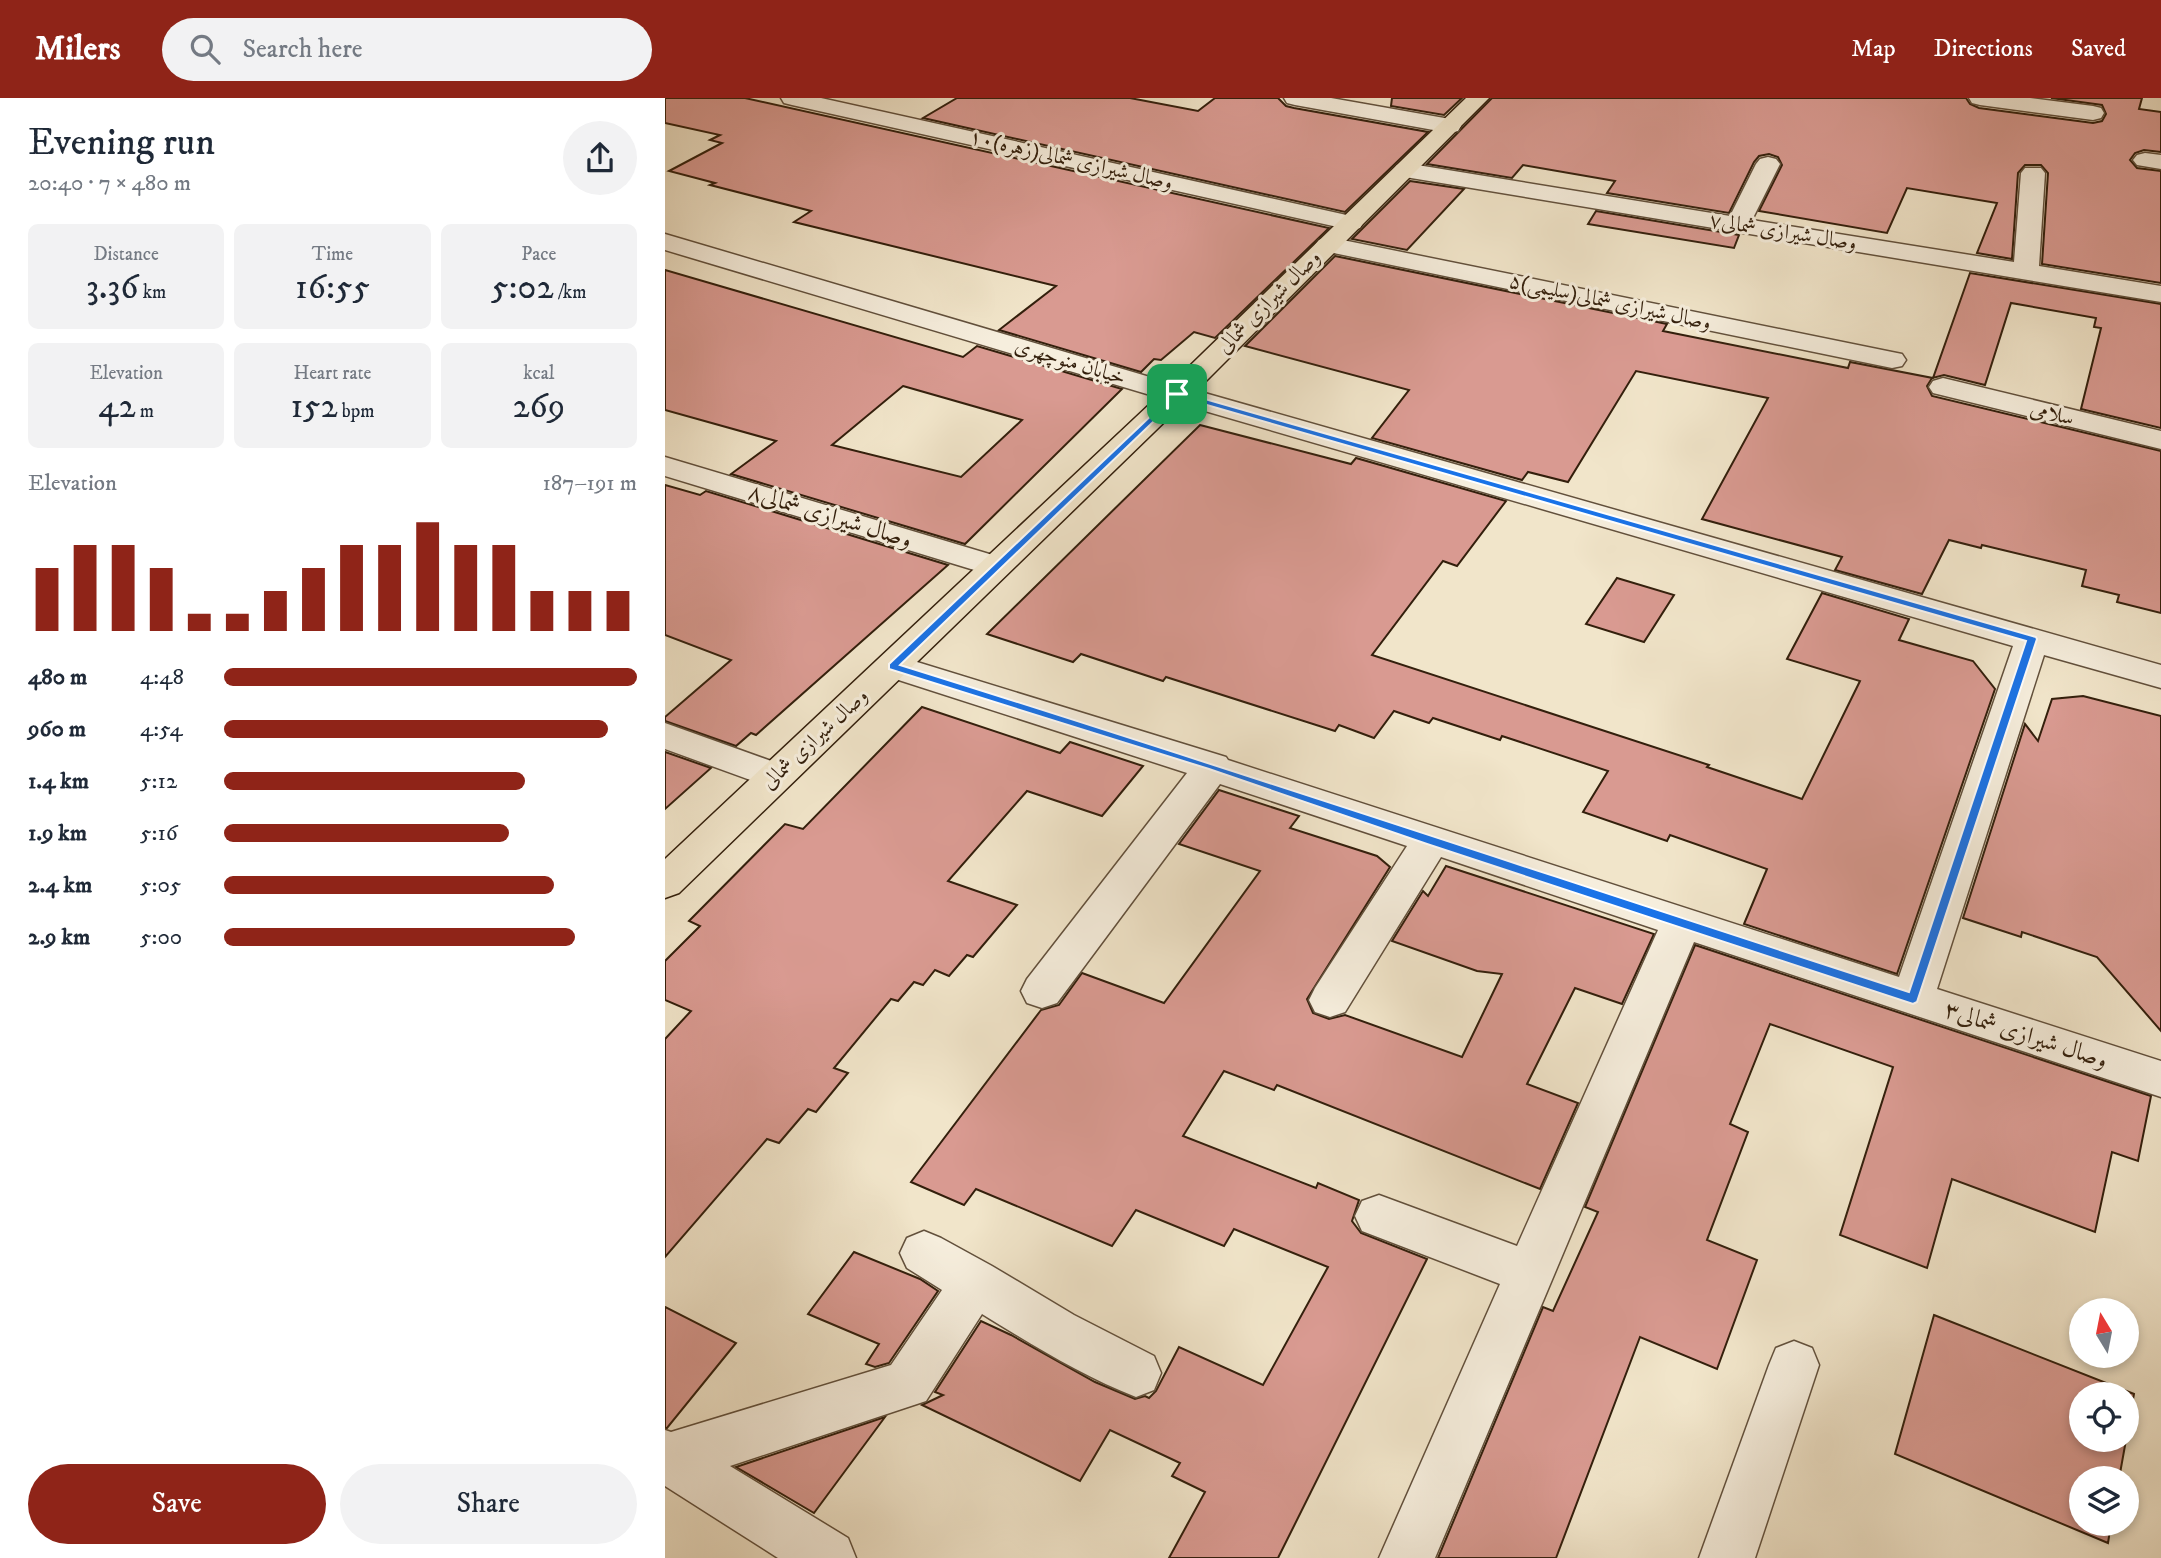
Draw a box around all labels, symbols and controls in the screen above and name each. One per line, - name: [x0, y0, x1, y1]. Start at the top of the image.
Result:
- search box: [162, 18, 652, 81]
- text: Milers: [35, 29, 120, 70]
- icon: search: [186, 30, 224, 68]
- text: Search here: [242, 33, 363, 66]
- text: Map: [1851, 34, 1896, 64]
- text: Directions: [1934, 34, 2033, 64]
- text: Saved: [2071, 34, 2126, 64]
- text: Evening run: [28, 119, 215, 167]
- button: share: [563, 121, 637, 195]
- street label: ۱۰وصال شیرازی شمالی(زهره): [967, 124, 1175, 196]
- text: 20:40 · 7 × 480 m: [28, 169, 191, 198]
- street label: وصال شیرازی شمالی۷: [1707, 208, 1859, 256]
- text: Distance: [93, 243, 159, 266]
- text: Time: [312, 243, 353, 266]
- text: Pace: [521, 243, 556, 266]
- street label: وصال شیرازی شمالی: [1212, 245, 1326, 359]
- text: 3.36: [86, 266, 139, 310]
- text: 16:55: [295, 266, 370, 310]
- text: 5:02: [491, 266, 554, 310]
- street label: ۵وصال شیرازی شمالی(سلیمی): [1507, 268, 1713, 336]
- text: km: [139, 281, 166, 304]
- text: /km: [554, 281, 587, 304]
- street label: خیابان منوچهری: [1011, 333, 1129, 391]
- text: Elevation: [89, 362, 163, 385]
- text: Heart rate: [294, 362, 371, 385]
- text: kcal: [523, 362, 554, 385]
- pin: [1147, 364, 1207, 424]
- icon: arrive: [1158, 375, 1196, 413]
- text: 42: [98, 385, 136, 429]
- text: 152: [290, 385, 338, 429]
- text: 269: [512, 385, 565, 429]
- street label: سلامی: [2027, 396, 2077, 432]
- text: m: [136, 400, 154, 423]
- text: bpm: [338, 400, 375, 423]
- text: Elevation: [28, 469, 117, 498]
- text: 187–191 m: [542, 469, 637, 498]
- street label: وصال شیرازی شمالی۸: [744, 477, 916, 555]
- text: 480 m: [28, 663, 87, 692]
- text: 4:48: [140, 663, 184, 692]
- street label: وصال شیرازی شمالی: [756, 683, 874, 795]
- text: 960 m: [28, 715, 86, 744]
- text: 4:54: [140, 715, 183, 744]
- text: 1.4 km: [28, 767, 89, 796]
- text: 5:12: [140, 767, 177, 796]
- text: 1.9 km: [28, 819, 87, 848]
- text: 5:16: [140, 819, 178, 848]
- text: 2.4 km: [28, 871, 92, 900]
- text: 5:05: [140, 871, 181, 900]
- text: 2.9 km: [28, 923, 90, 952]
- text: 5:00: [140, 923, 182, 952]
- street label: وصال شیرازی شمالی۳: [1940, 994, 2112, 1076]
- north arrow: [2069, 1298, 2139, 1368]
- map controls: [2069, 1298, 2139, 1536]
- button: locate: [2069, 1382, 2139, 1452]
- button: Save: [28, 1464, 326, 1544]
- button: Share: [340, 1464, 637, 1544]
- button: layers: [2069, 1466, 2139, 1536]

